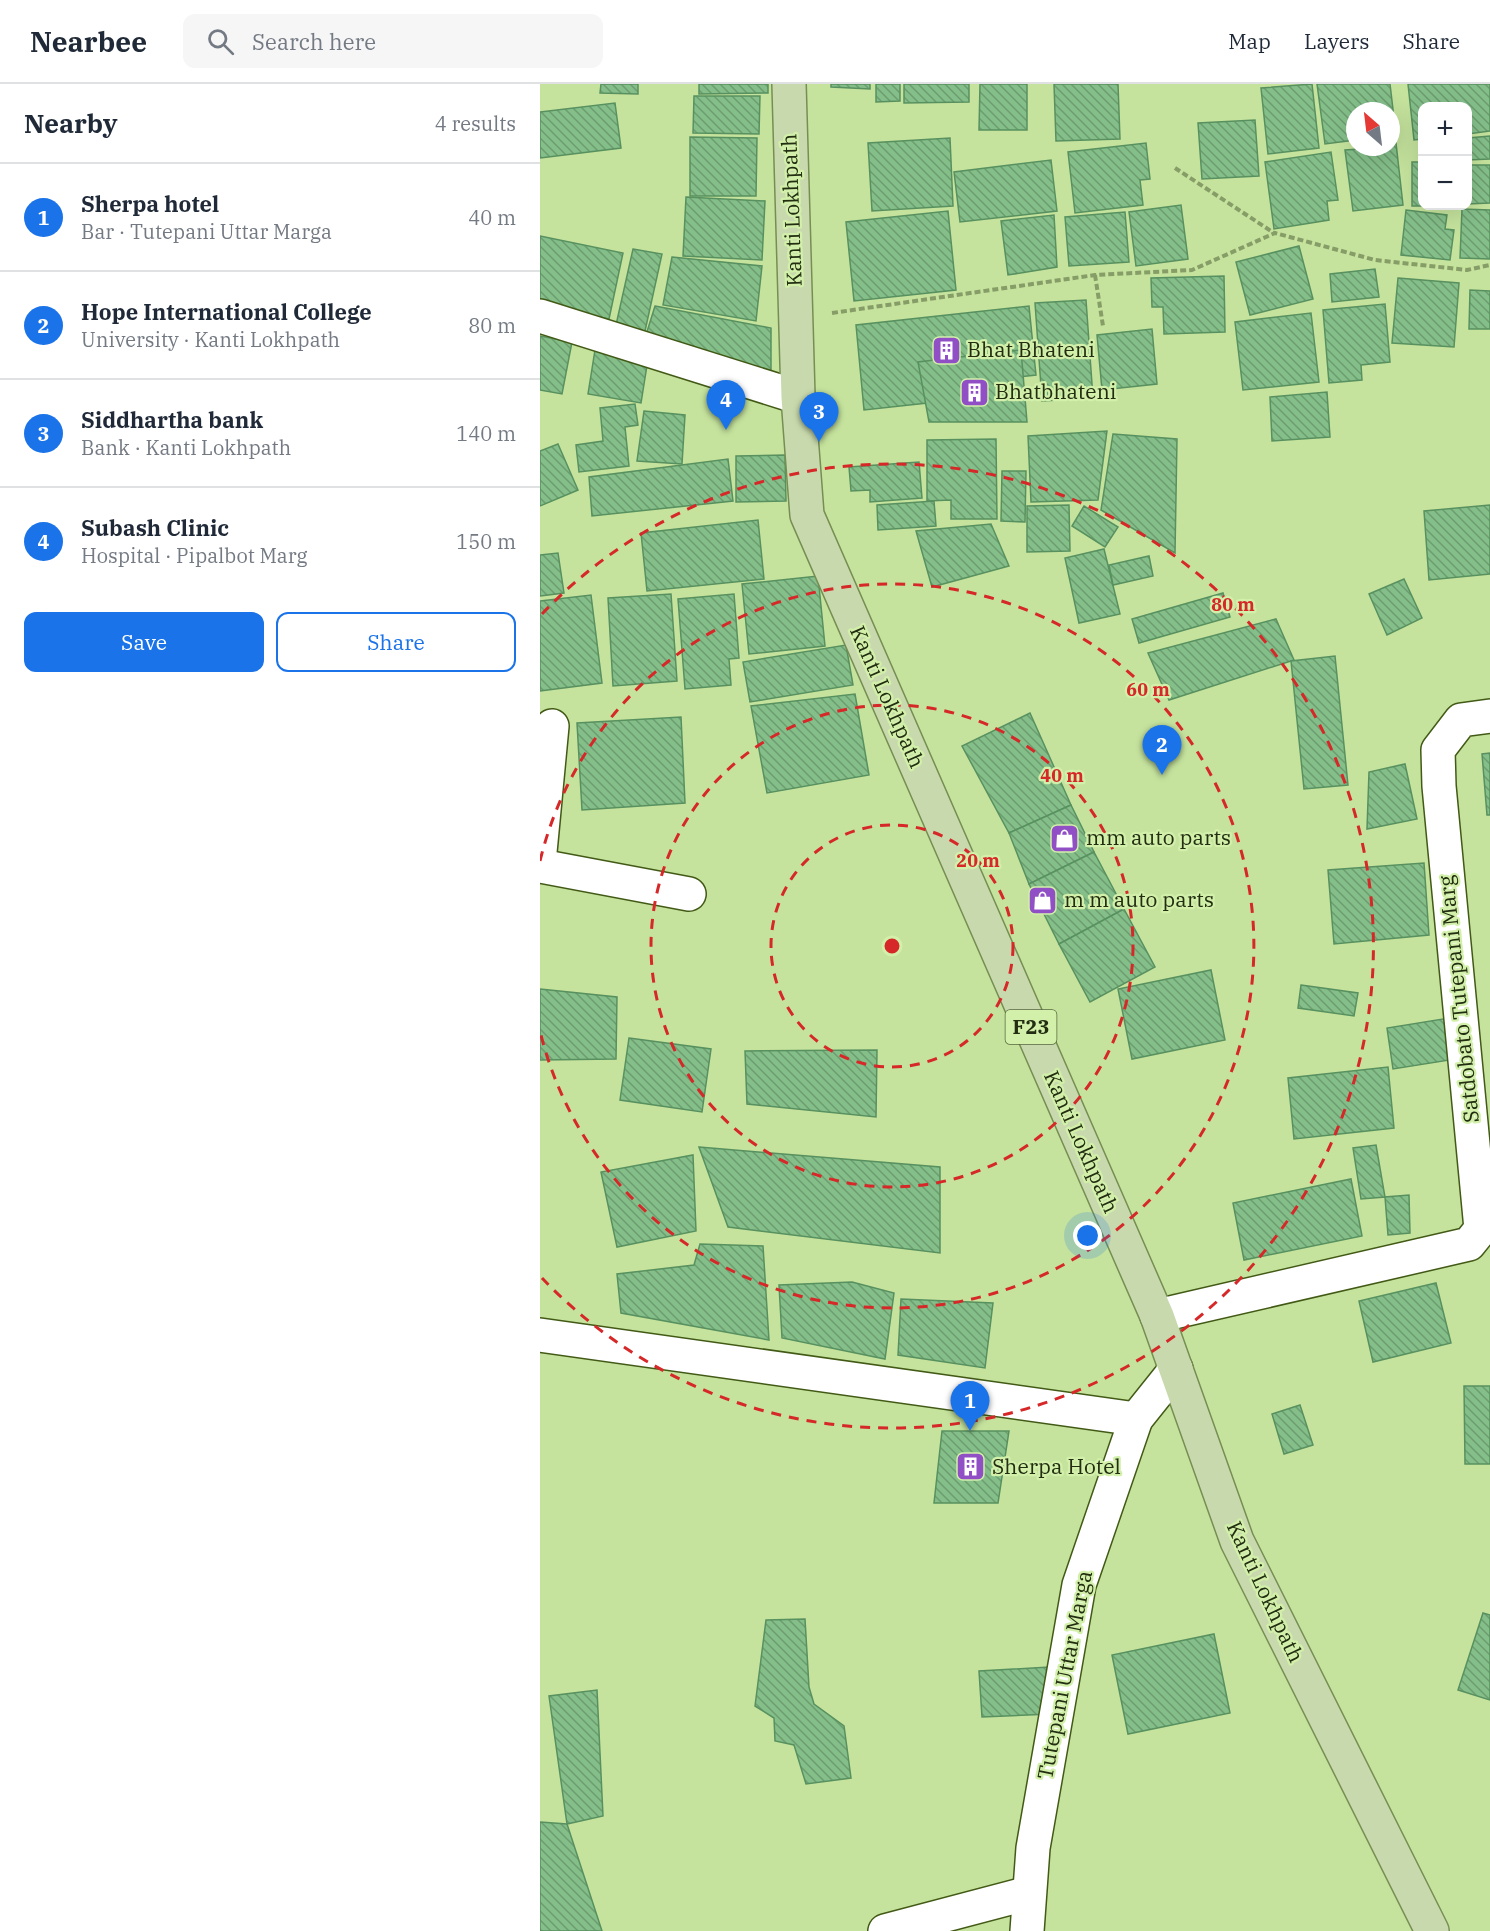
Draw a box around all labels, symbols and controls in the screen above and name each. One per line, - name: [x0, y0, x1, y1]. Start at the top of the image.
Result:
- search box: [183, 14, 603, 68]
- text: Nearbee: [30, 23, 147, 60]
- icon: search: [204, 25, 237, 58]
- text: Search here: [252, 27, 376, 56]
- text: Map: [1228, 27, 1271, 55]
- text: Layers: [1304, 27, 1370, 55]
- text: Share: [1403, 27, 1460, 55]
- north arrow: [1346, 102, 1400, 156]
- map controls: [1418, 102, 1472, 210]
- button: +: [1418, 102, 1472, 156]
- text: Nearby: [24, 106, 118, 140]
- text: 4 results: [435, 110, 516, 137]
- street label: Kanti Lokhpath: [774, 133, 808, 287]
- button: −: [1418, 156, 1472, 210]
- text: Sherpa hotel: [81, 189, 219, 218]
- text: 1: [38, 204, 50, 231]
- text: 40 m: [468, 204, 516, 231]
- text: Bar · Tutepani Uttar Marga: [81, 218, 332, 245]
- text: Hope International College: [81, 297, 372, 326]
- text: 2: [38, 312, 50, 339]
- text: 80 m: [468, 312, 516, 339]
- text: University · Kanti Lokhpath: [81, 326, 340, 353]
- building icon: Bhat Bhateni: [930, 334, 962, 366]
- place label: Bhat Bhateni: [967, 335, 1095, 363]
- building icon: Bhatbhateni: [958, 376, 990, 408]
- place label: Bhatbhateni: [995, 377, 1116, 405]
- pin: 4: [706, 380, 746, 430]
- pin: 3: [800, 392, 838, 442]
- text: Siddhartha bank: [81, 405, 263, 434]
- text: 3: [38, 420, 50, 447]
- text: 140 m: [456, 420, 516, 447]
- text: Bank · Kanti Lokhpath: [81, 434, 291, 461]
- text: Subash Clinic: [81, 513, 229, 542]
- text: 4: [38, 528, 50, 555]
- text: 150 m: [456, 528, 516, 555]
- text: Hospital · Pipalbot Marg: [81, 542, 308, 569]
- text: 80 m: [1211, 593, 1255, 616]
- button: Save: [24, 612, 264, 672]
- button: Share: [276, 612, 516, 672]
- street label: Kanti Lokhpath: [844, 621, 932, 772]
- text: 60 m: [1126, 678, 1170, 701]
- pin: 2: [1142, 726, 1182, 775]
- text: 40 m: [1040, 764, 1084, 787]
- shop icon: mm auto parts: [1049, 822, 1081, 854]
- place label: mm auto parts: [1086, 823, 1231, 851]
- text: 20 m: [956, 849, 1000, 872]
- street label: Satdobato Tutepani Marg: [1431, 873, 1485, 1124]
- shop icon: m m auto parts: [1027, 884, 1059, 916]
- place label: m m auto parts: [1064, 885, 1214, 913]
- centre of rings: [882, 936, 902, 956]
- road number: F23: [1006, 1010, 1056, 1044]
- street label: Kanti Lokhpath: [1038, 1066, 1126, 1217]
- your location: [1073, 1221, 1102, 1250]
- pin: 1: [950, 1382, 990, 1431]
- building icon: Sherpa Hotel: [955, 1451, 987, 1483]
- place label: Sherpa Hotel: [992, 1452, 1121, 1480]
- street label: Kanti Lokhpath: [1221, 1516, 1311, 1667]
- street label: Tutepani Uttar Marga: [1030, 1568, 1098, 1782]

